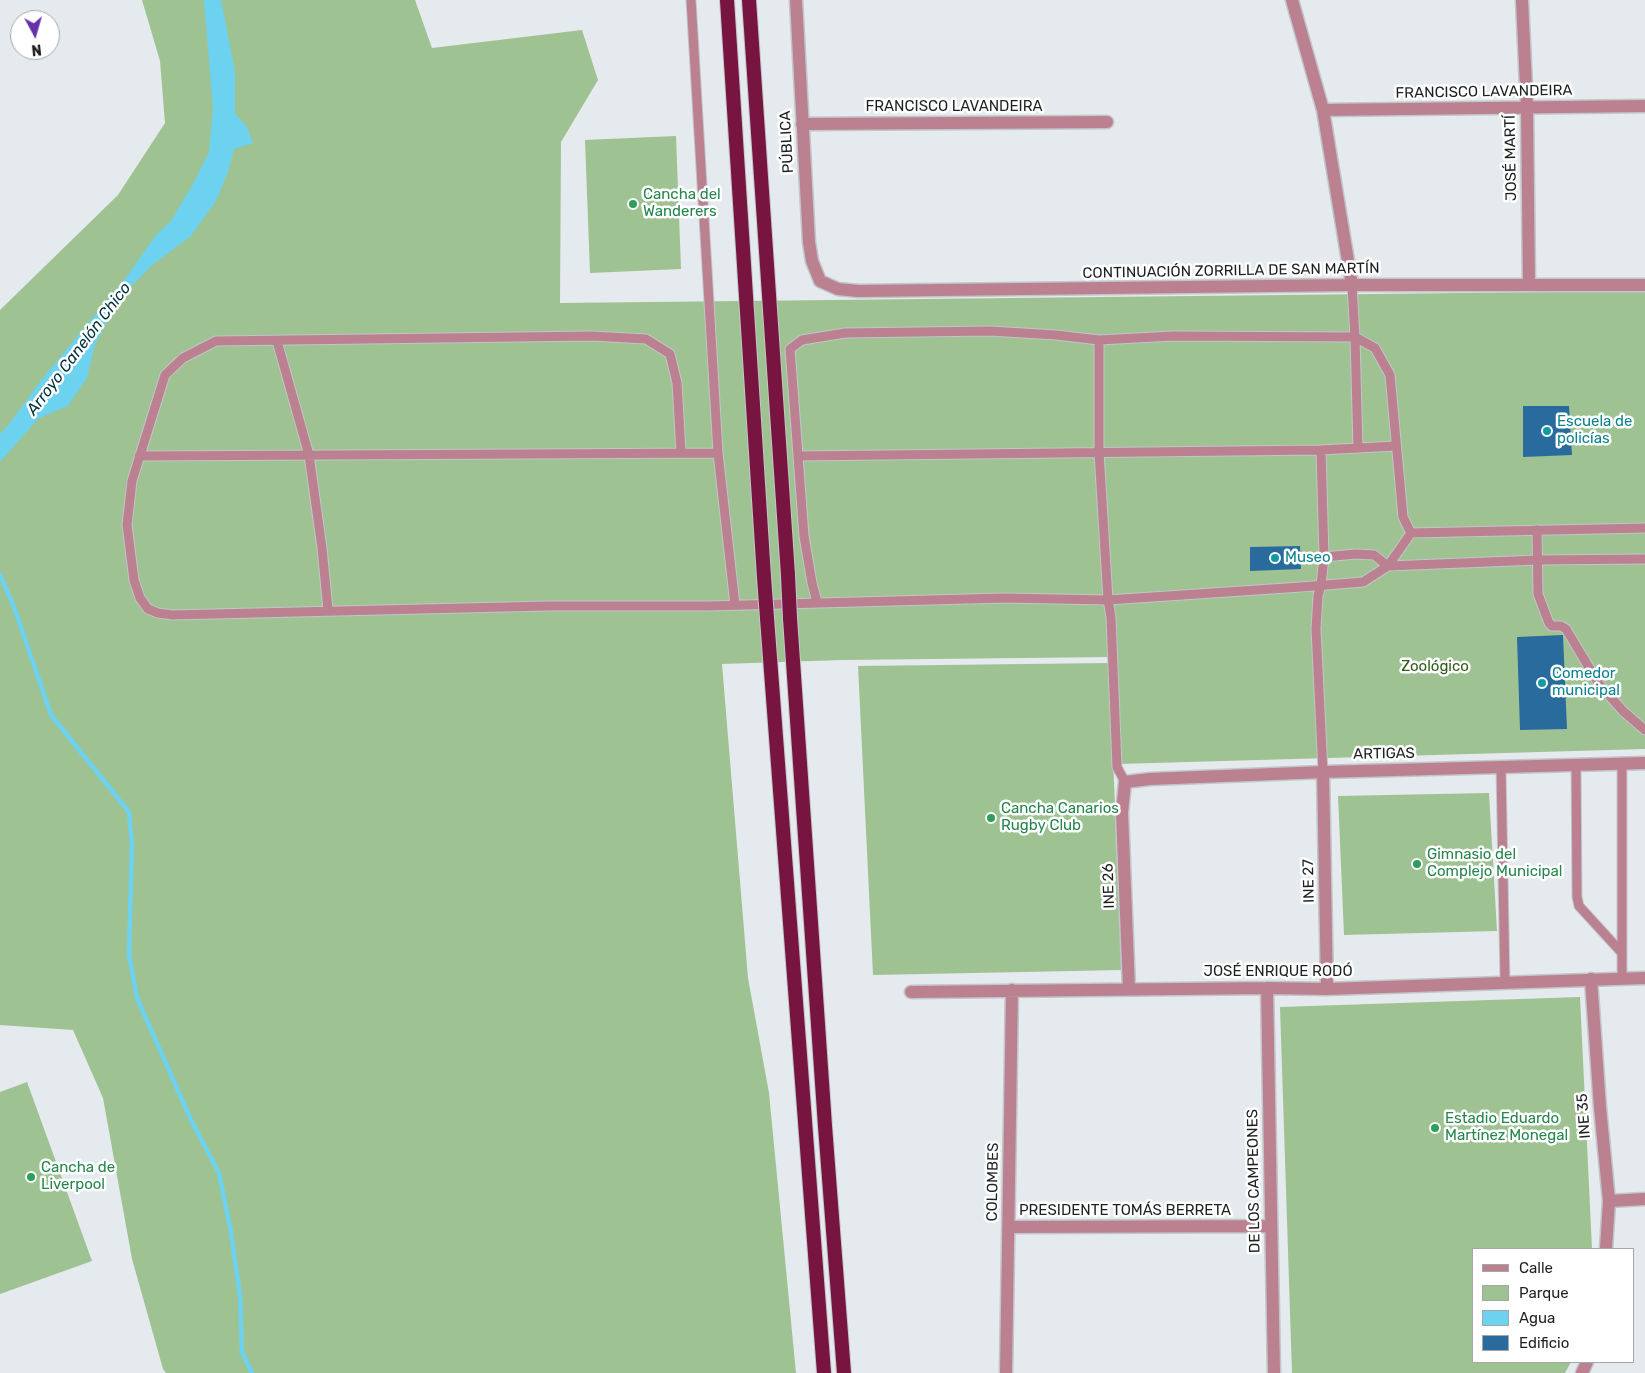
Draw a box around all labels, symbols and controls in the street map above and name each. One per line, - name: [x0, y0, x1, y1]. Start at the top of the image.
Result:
- north arrow: [10, 10, 60, 60]
- text: N: [31, 40, 42, 58]
- street label: FRANCISCO LAVANDEIRA: [1395, 81, 1573, 103]
- street label: FRANCISCO LAVANDEIRA: [865, 98, 1043, 116]
- street label: PÚBLICA: [776, 110, 798, 174]
- street label: JOSÉ MARTÍ: [1501, 115, 1521, 201]
- place label: Cancha del Wanderers: [643, 186, 721, 221]
- marker: Cancha del Wanderers: [627, 198, 639, 210]
- street label: CONTINUACIÓN ZORRILLA DE SAN MARTÍN: [1082, 259, 1380, 283]
- water label: Arroyo Canelón Chico: [23, 279, 135, 419]
- place label: Escuela de policías: [1557, 413, 1632, 448]
- marker: Escuela de policías: [1541, 425, 1553, 437]
- place label: Museo: [1285, 549, 1331, 567]
- marker: Museo: [1269, 552, 1281, 564]
- park label: Zoológico: [1401, 658, 1469, 676]
- place label: Comedor municipal: [1552, 665, 1620, 700]
- marker: Comedor municipal: [1536, 677, 1548, 689]
- street label: ARTIGAS: [1353, 744, 1415, 764]
- place label: Cancha Canarios Rugby Club: [1001, 800, 1119, 835]
- marker: Cancha Canarios Rugby Club: [985, 812, 997, 824]
- place label: Gimnasio del Complejo Municipal: [1427, 846, 1562, 881]
- marker: Gimnasio del Complejo Municipal: [1411, 858, 1423, 870]
- street label: INE 27: [1300, 859, 1318, 903]
- street label: INE 26: [1099, 863, 1119, 909]
- street label: JOSÉ ENRIQUE RODÓ: [1203, 963, 1353, 981]
- street label: INE 35: [1573, 1093, 1595, 1139]
- street label: DE LOS CAMPEONES: [1244, 1109, 1264, 1253]
- place label: Estadio Eduardo Martínez Monegal: [1445, 1110, 1568, 1145]
- marker: Estadio Eduardo Martínez Monegal: [1429, 1122, 1441, 1134]
- street label: COLOMBES: [983, 1142, 1003, 1222]
- place label: Cancha de Liverpool: [41, 1159, 115, 1194]
- marker: Cancha de Liverpool: [25, 1171, 37, 1183]
- street label: PRESIDENTE TOMÁS BERRETA: [1019, 1202, 1231, 1220]
- legend: [1472, 1248, 1635, 1363]
- text: Calle: [1519, 1259, 1553, 1277]
- text: Parque: [1519, 1284, 1569, 1302]
- text: Agua: [1519, 1309, 1555, 1327]
- text: Edificio: [1519, 1334, 1569, 1352]

